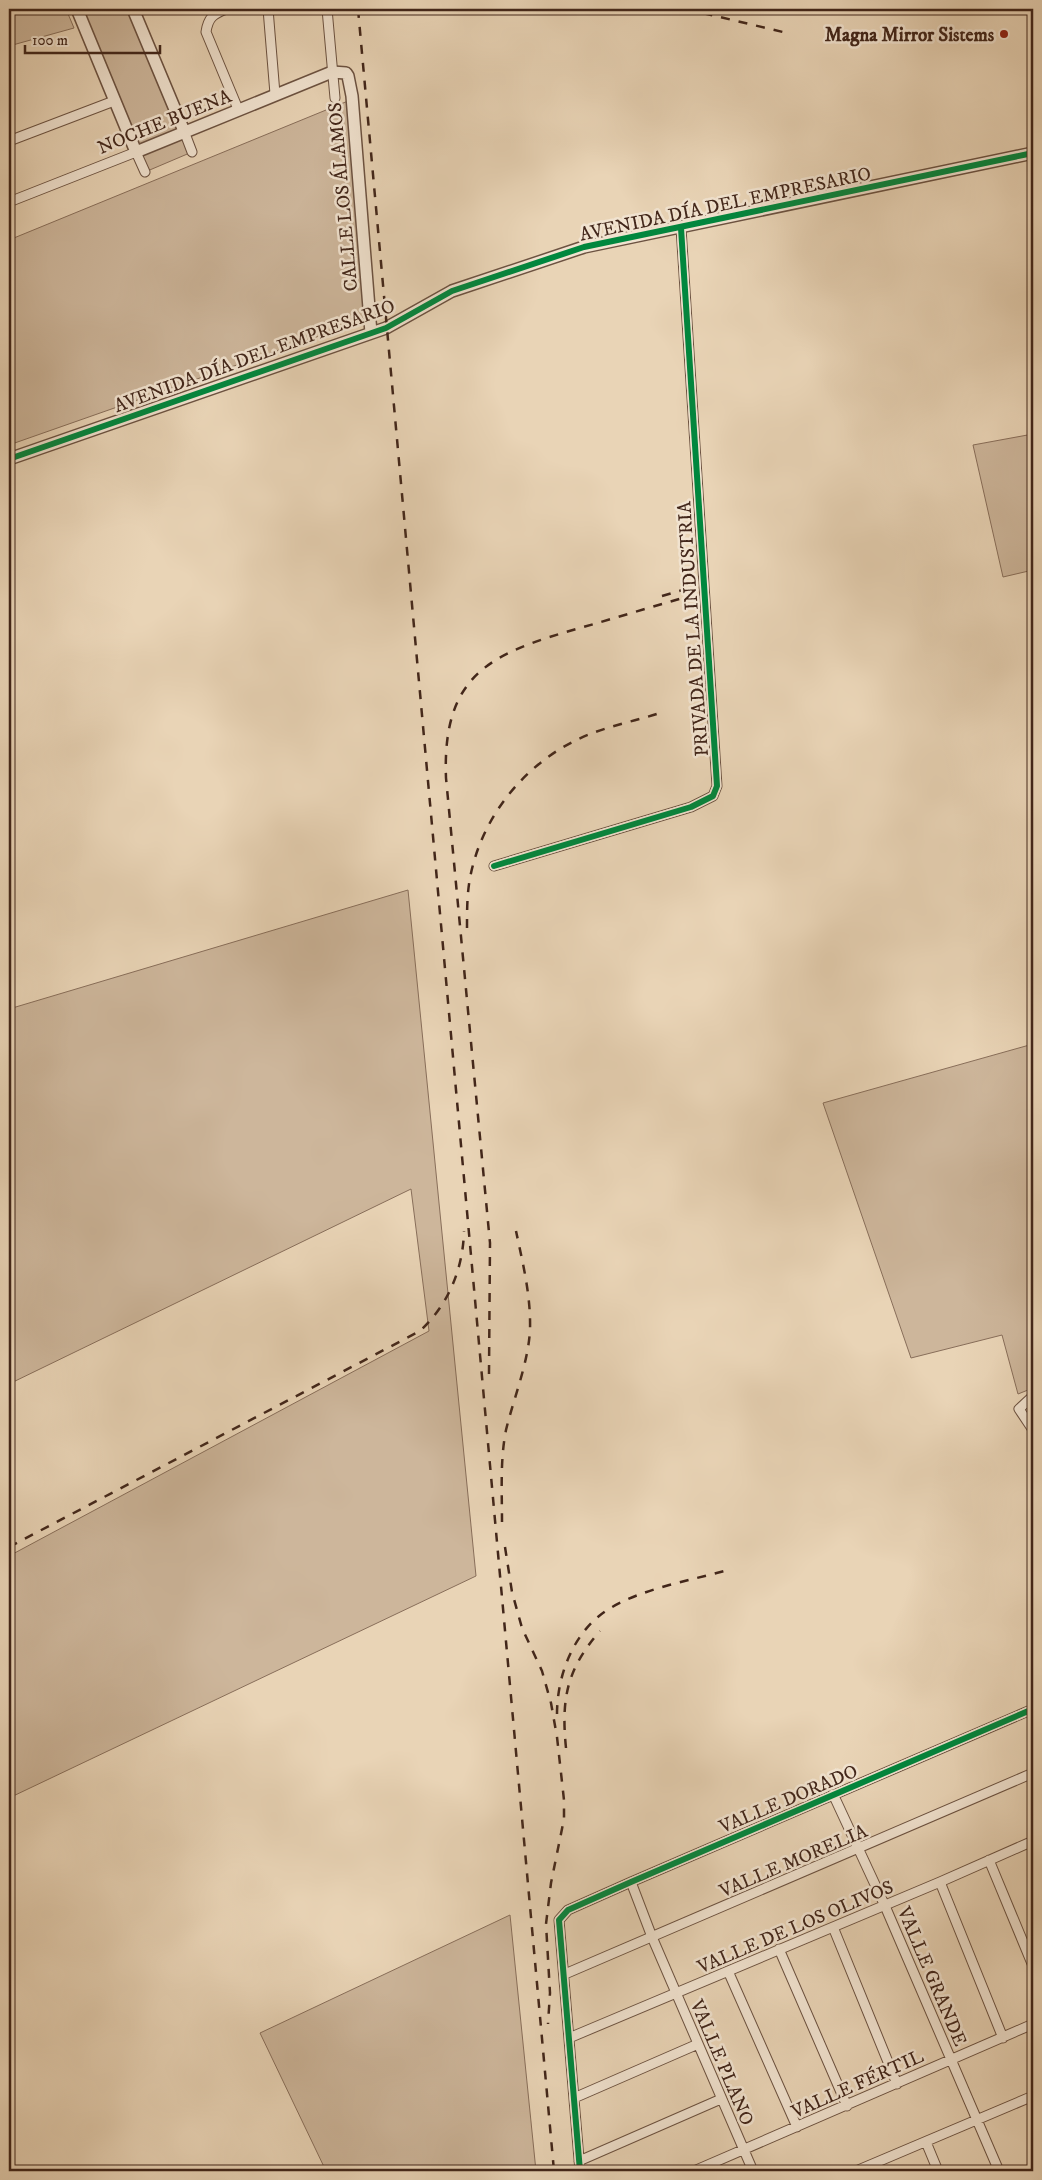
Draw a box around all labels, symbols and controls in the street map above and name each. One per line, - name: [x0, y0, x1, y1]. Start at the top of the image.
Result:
- scale bar: [25, 22, 160, 54]
- place label: Magna Mirror Sistems: [825, 24, 995, 47]
- marker: Magna Mirror Sistems: [998, 28, 1010, 40]
- text: 100 m: [32, 31, 68, 50]
- street label: NOCHE BUENA: [94, 85, 236, 160]
- street label: CALLE LOS ÁLAMOS: [322, 101, 363, 293]
- street label: AVENIDA DÍA DEL EMPRESARIO: [577, 160, 873, 247]
- street label: AVENIDA DÍA DEL EMPRESARIO: [110, 293, 398, 418]
- street label: PRIVADA DE LA INDUSTRIA: [673, 500, 714, 757]
- street label: VALLE DORADO: [715, 1760, 861, 1839]
- street label: VALLE MORELIA: [715, 1819, 872, 1903]
- street label: VALLE DE LOS OLIVOS: [693, 1876, 897, 1980]
- street label: VALLE GRANDE: [891, 1902, 971, 2050]
- street label: VALLE PLANO: [684, 1995, 758, 2129]
- street label: VALLE FÉRTIL: [787, 2044, 927, 2124]

